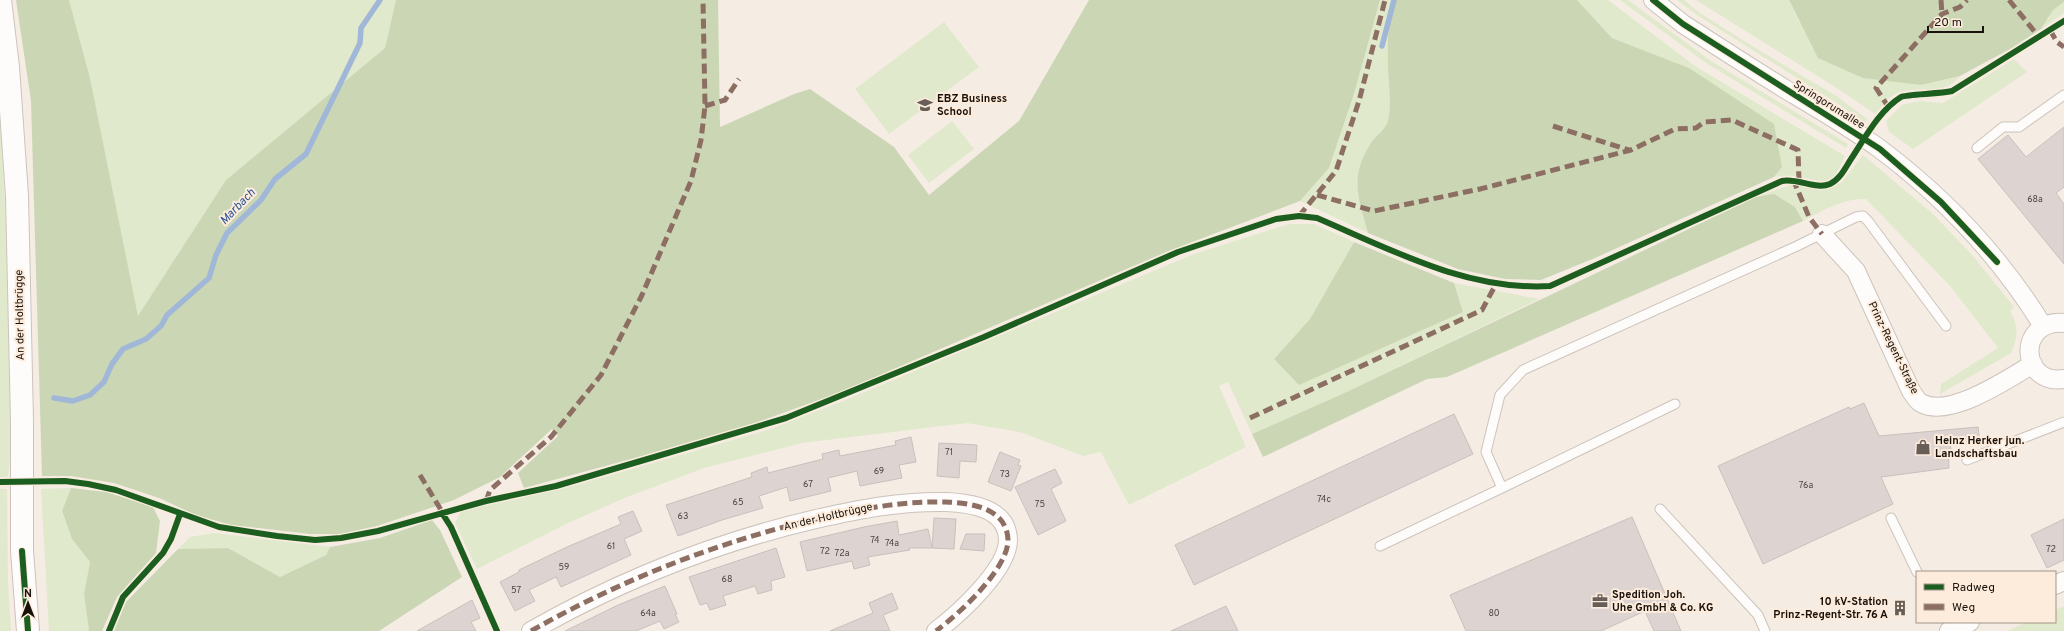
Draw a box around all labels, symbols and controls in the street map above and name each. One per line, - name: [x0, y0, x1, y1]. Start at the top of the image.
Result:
- scale bar: [1928, 8, 1983, 34]
- text: 20 m: [1934, 15, 1962, 31]
- street label: Springorumallee: [1791, 77, 1867, 133]
- place label: EBZ Business School: [937, 92, 1007, 119]
- school or university icon: EBZ Business School: [916, 96, 934, 114]
- water label: Marbach: [217, 185, 260, 229]
- house number: 68a: [2027, 194, 2043, 205]
- street label: An der Holtbrügge: [12, 269, 28, 361]
- street label: Prinz-Regent-Straße: [1865, 299, 1921, 397]
- place label: Heinz Herker jun. Landschaftsbau: [1935, 434, 2025, 461]
- shop icon: Heinz Herker jun. Landschaftsbau: [1914, 438, 1932, 456]
- house number: 71: [945, 447, 953, 458]
- house number: 69: [874, 466, 884, 477]
- house number: 73: [1000, 469, 1010, 480]
- house number: 67: [803, 479, 813, 490]
- house number: 76a: [1799, 480, 1813, 491]
- house number: 74c: [1317, 494, 1331, 505]
- house number: 65: [733, 497, 743, 508]
- house number: 75: [1035, 499, 1045, 510]
- street label: An der Holtbrügge: [782, 500, 874, 534]
- house number: 63: [678, 511, 688, 522]
- house number: 74: [870, 535, 880, 546]
- house number: 74a: [885, 538, 899, 549]
- house number: 61: [607, 541, 615, 552]
- house number: 72: [2046, 544, 2056, 555]
- house number: 72: [820, 546, 830, 557]
- house number: 72a: [835, 548, 850, 559]
- house number: 59: [559, 562, 569, 573]
- legend: [1916, 571, 2056, 623]
- house number: 68: [722, 574, 732, 585]
- text: Radweg: [1952, 580, 1995, 596]
- north arrow: [8, 583, 48, 623]
- house number: 57: [511, 585, 521, 596]
- text: N: [24, 587, 32, 601]
- place label: Spedition Joh. Uhe GmbH & Co. KG: [1612, 588, 1713, 615]
- office icon: Spedition Joh. Uhe GmbH & Co. KG: [1591, 592, 1609, 610]
- place label: 10 kV-Station Prinz-Regent-Str. 76 A: [1773, 595, 1888, 622]
- building icon: 10 kV-Station Prinz-Regent-Str. 76 A: [1891, 599, 1909, 617]
- text: Weg: [1952, 600, 1975, 616]
- house number: 64a: [640, 608, 656, 619]
- house number: 80: [1488, 608, 1500, 619]

